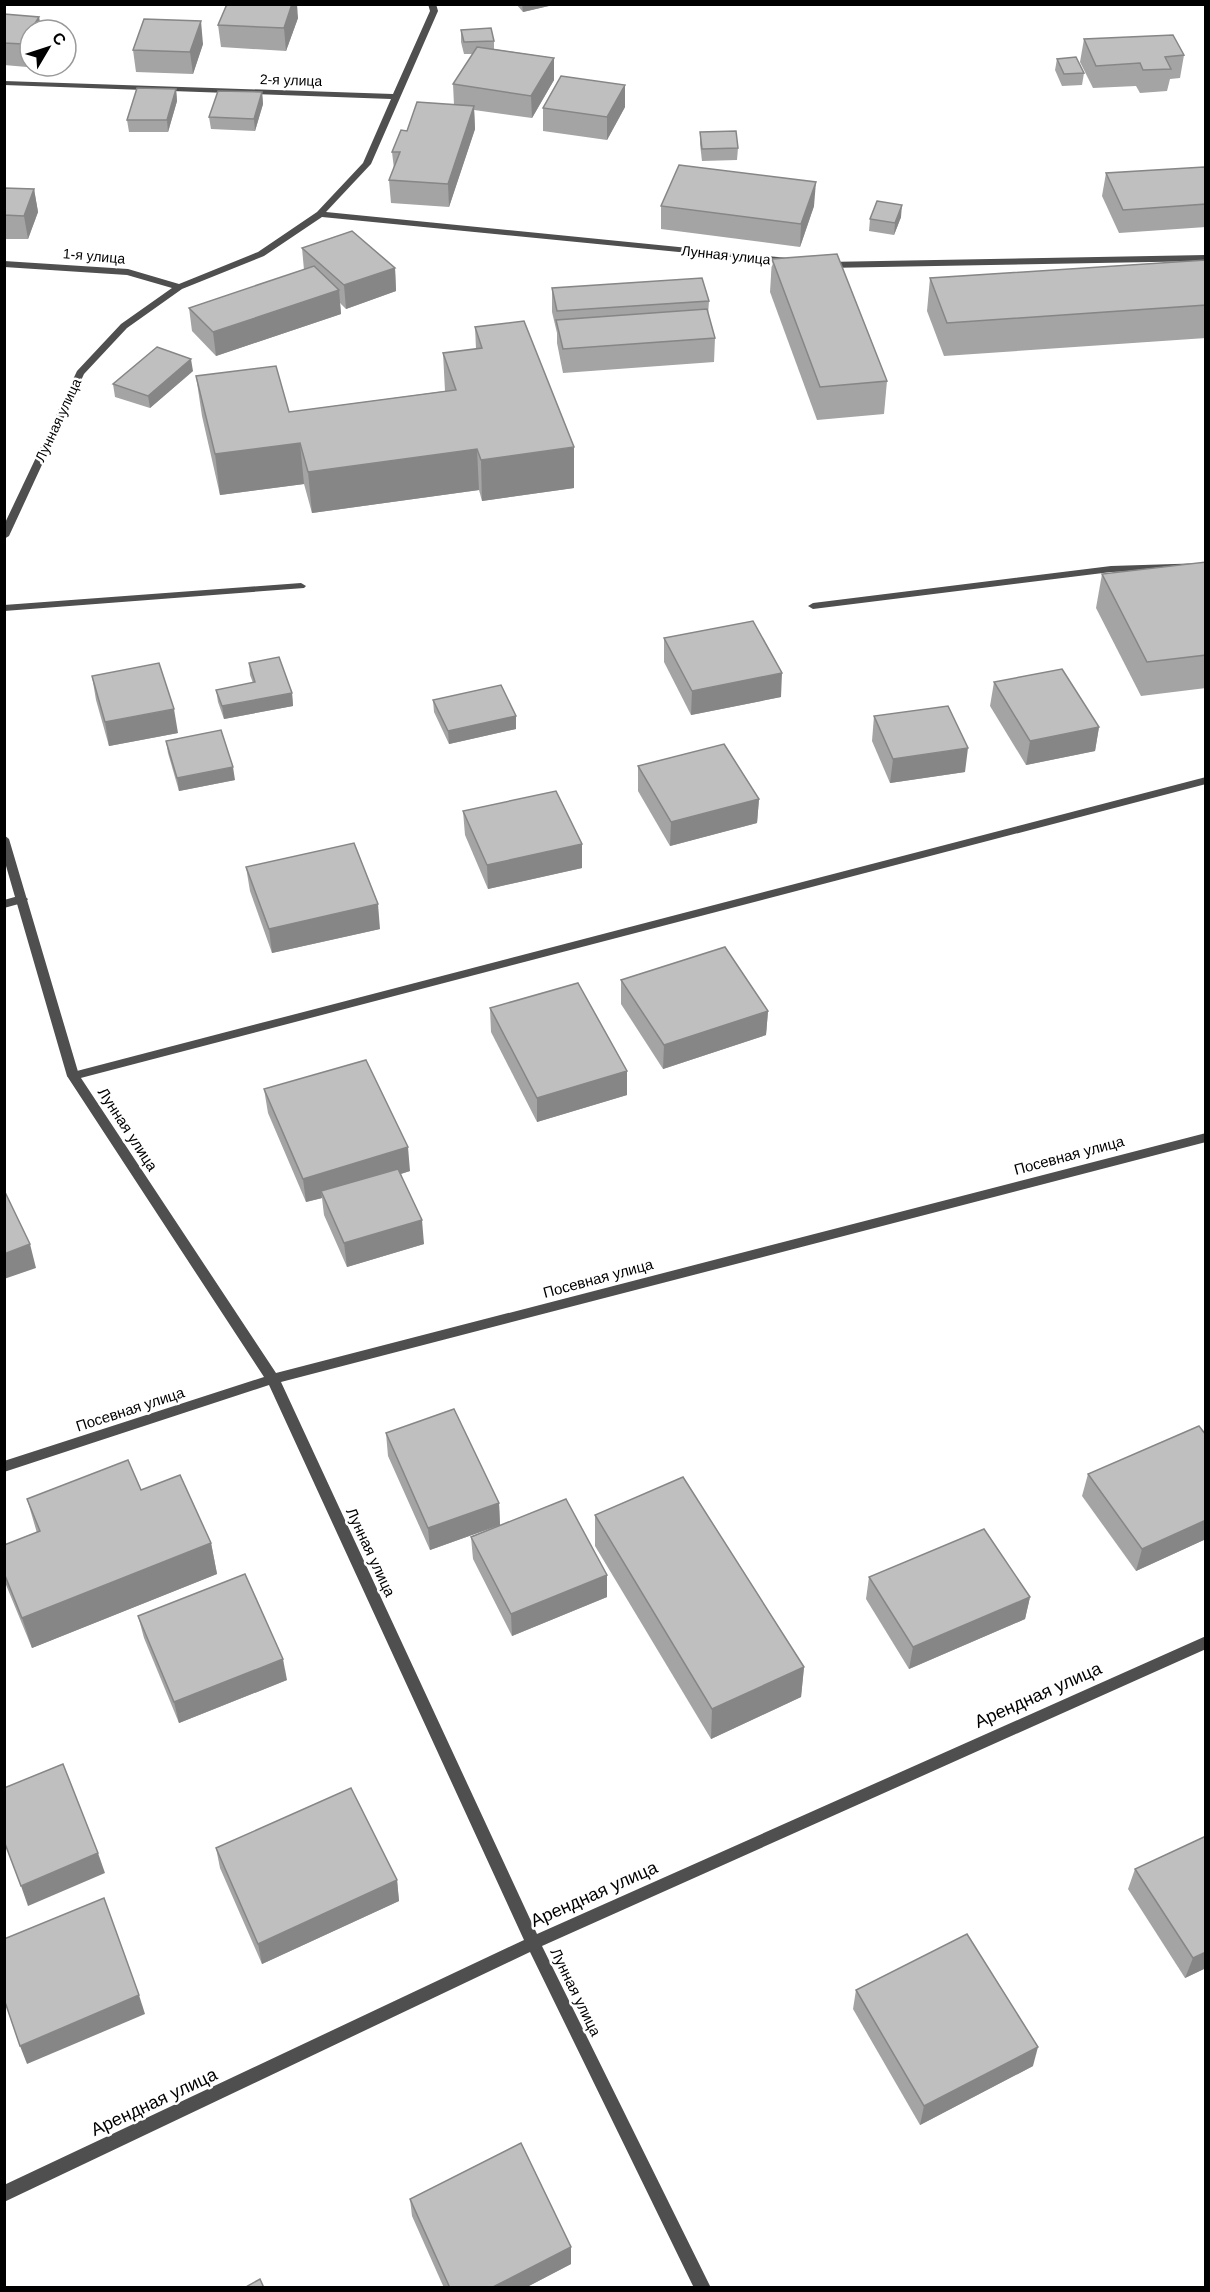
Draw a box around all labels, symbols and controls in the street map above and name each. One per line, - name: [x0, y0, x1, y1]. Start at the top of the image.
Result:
- north arrow: [18, 18, 78, 78]
- text: С: [49, 29, 70, 49]
- street label: 2-я улица: [260, 71, 323, 89]
- street label: Лунная улица: [681, 242, 772, 268]
- street label: 1-я улица: [62, 245, 126, 267]
- street label: Лунная улица: [32, 376, 84, 464]
- street label: Лунная улица: [95, 1084, 162, 1174]
- street label: Посевная улица: [1012, 1132, 1126, 1178]
- street label: Посевная улица: [541, 1255, 655, 1301]
- street label: Посевная улица: [74, 1383, 187, 1435]
- street label: Лунная улица: [343, 1505, 399, 1600]
- street label: Арендная улица: [972, 1658, 1105, 1732]
- street label: Арендная улица: [528, 1857, 661, 1931]
- street label: Лунная улица: [547, 1945, 605, 2039]
- street label: Арендная улица: [88, 2064, 221, 2140]

